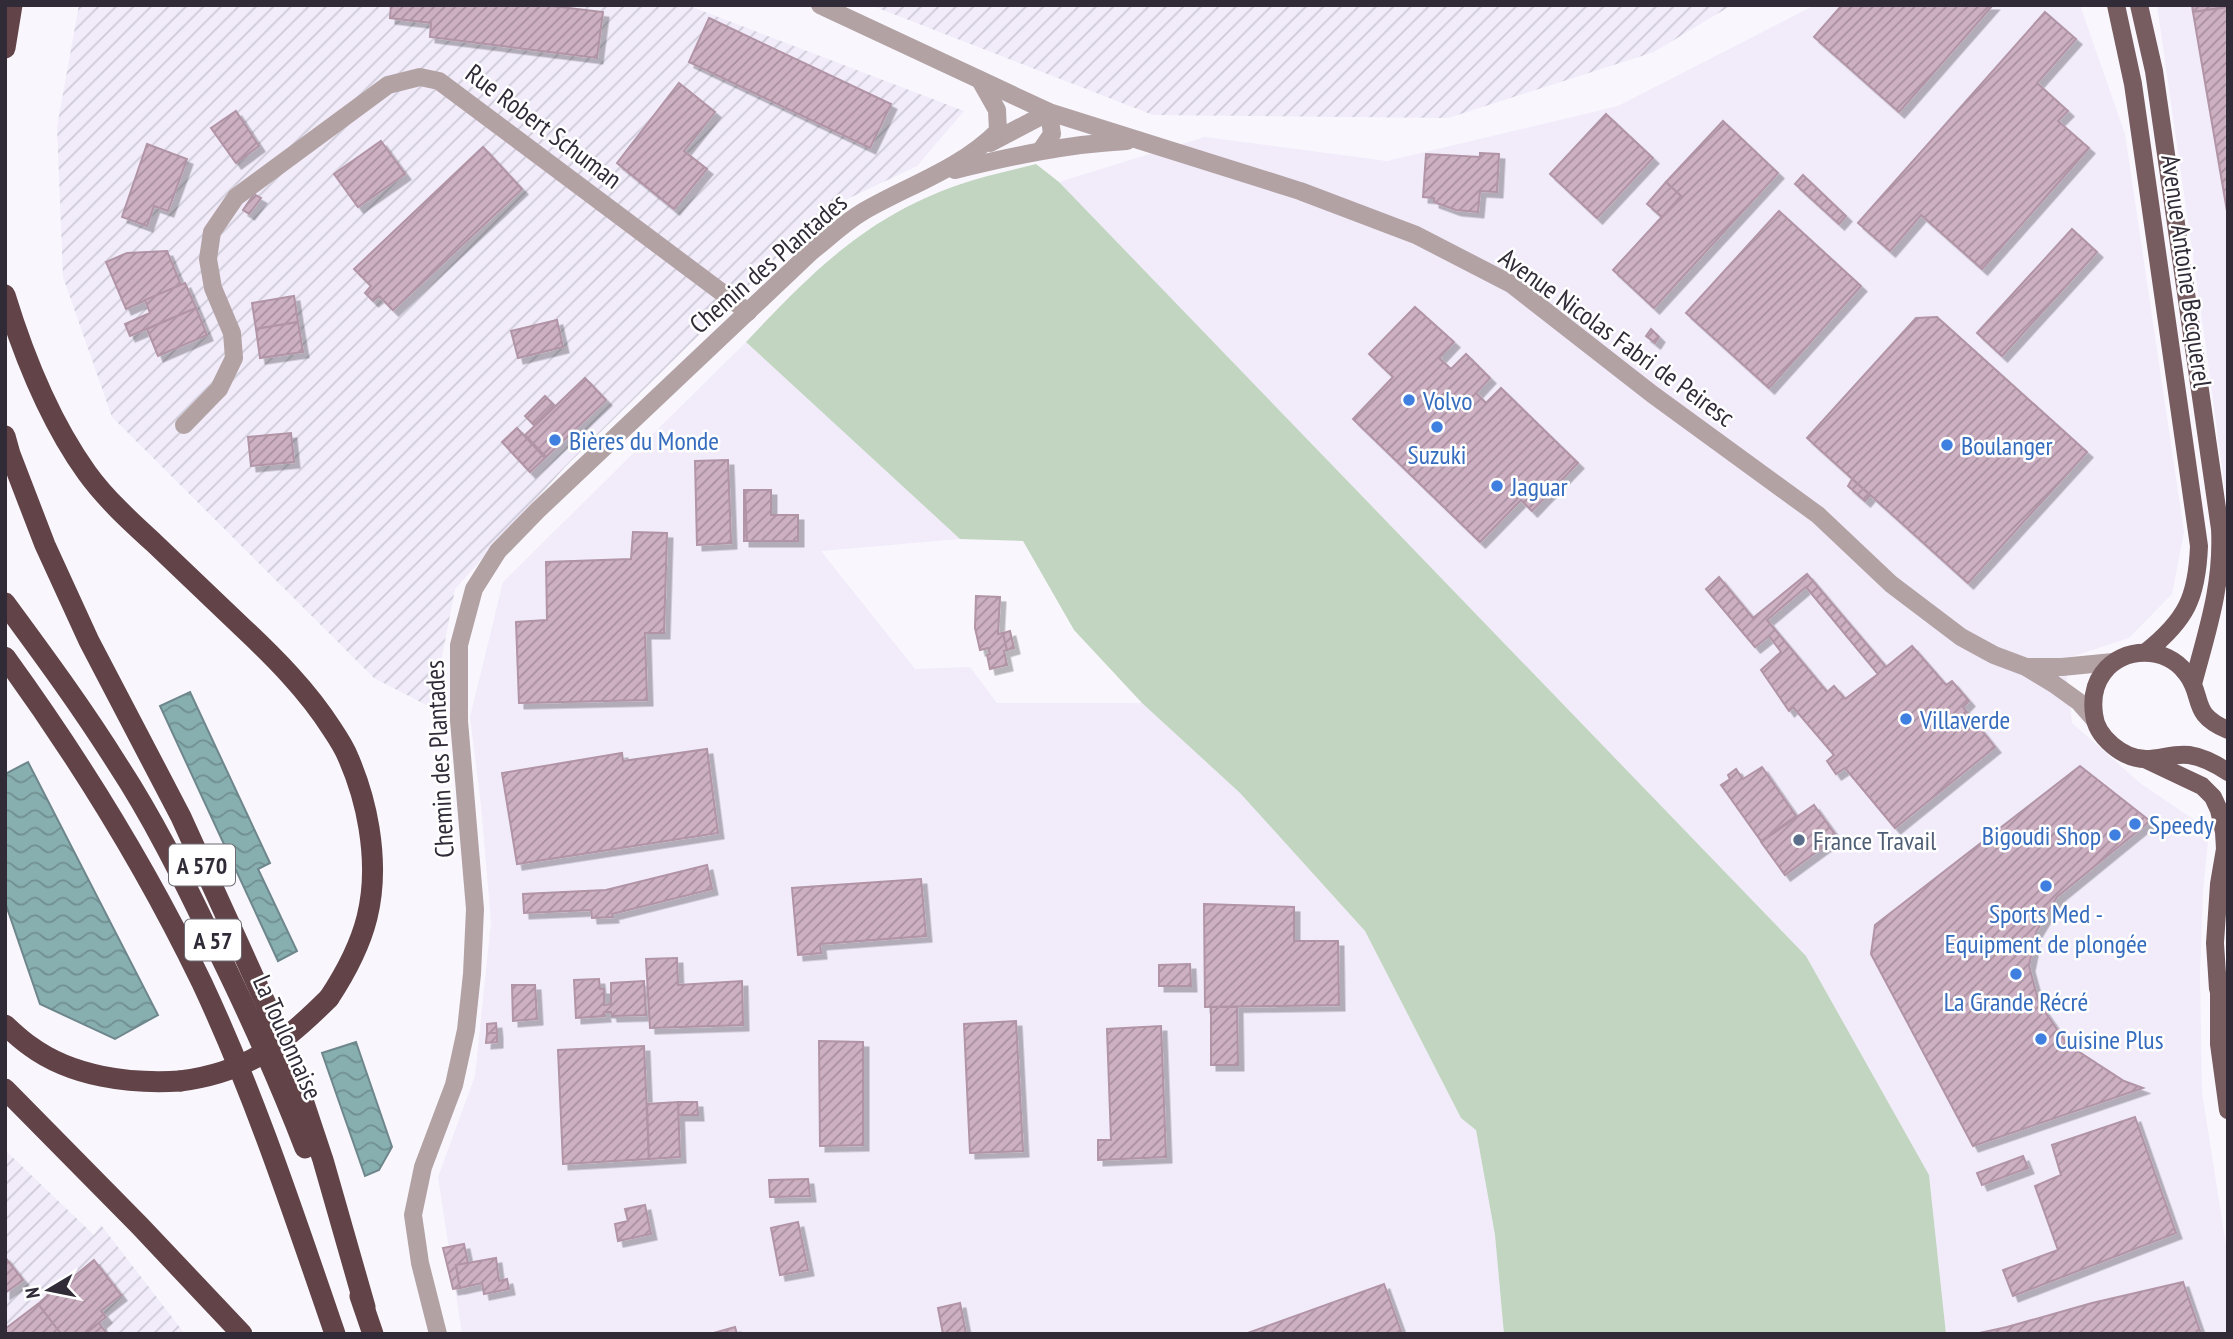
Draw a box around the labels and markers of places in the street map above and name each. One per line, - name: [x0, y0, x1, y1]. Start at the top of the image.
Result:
- place label: Volvo: [1422, 384, 1472, 417]
- marker: Volvo: [1401, 392, 1417, 408]
- marker: Suzuki: [1429, 419, 1445, 435]
- place label: Bières du Monde: [569, 424, 719, 457]
- place label: Boulanger: [1961, 429, 2053, 462]
- marker: Bières du Monde: [547, 432, 563, 448]
- marker: Boulanger: [1939, 437, 1955, 453]
- place label: Suzuki: [1408, 438, 1466, 471]
- place label: Jaguar: [1510, 470, 1568, 503]
- marker: Jaguar: [1489, 478, 1505, 494]
- place label: Villaverde: [1919, 703, 2010, 736]
- marker: Villaverde: [1898, 711, 1914, 727]
- place label: Speedy: [2149, 808, 2214, 841]
- marker: Speedy: [2127, 816, 2143, 832]
- place label: Bigoudi Shop: [1982, 819, 2101, 852]
- place label: France Travail: [1813, 824, 1936, 857]
- marker: Bigoudi Shop: [2107, 827, 2123, 843]
- marker: France Travail: [1791, 832, 1807, 848]
- marker: Sports Med - Equipment de plongée: [2038, 878, 2054, 894]
- place label: Sports Med - Equipment de plongée: [1945, 897, 2147, 960]
- marker: La Grande Récré: [2008, 966, 2024, 982]
- place label: La Grande Récré: [1944, 985, 2088, 1018]
- place label: Cuisine Plus: [2055, 1023, 2163, 1056]
- marker: Cuisine Plus: [2033, 1031, 2049, 1047]

